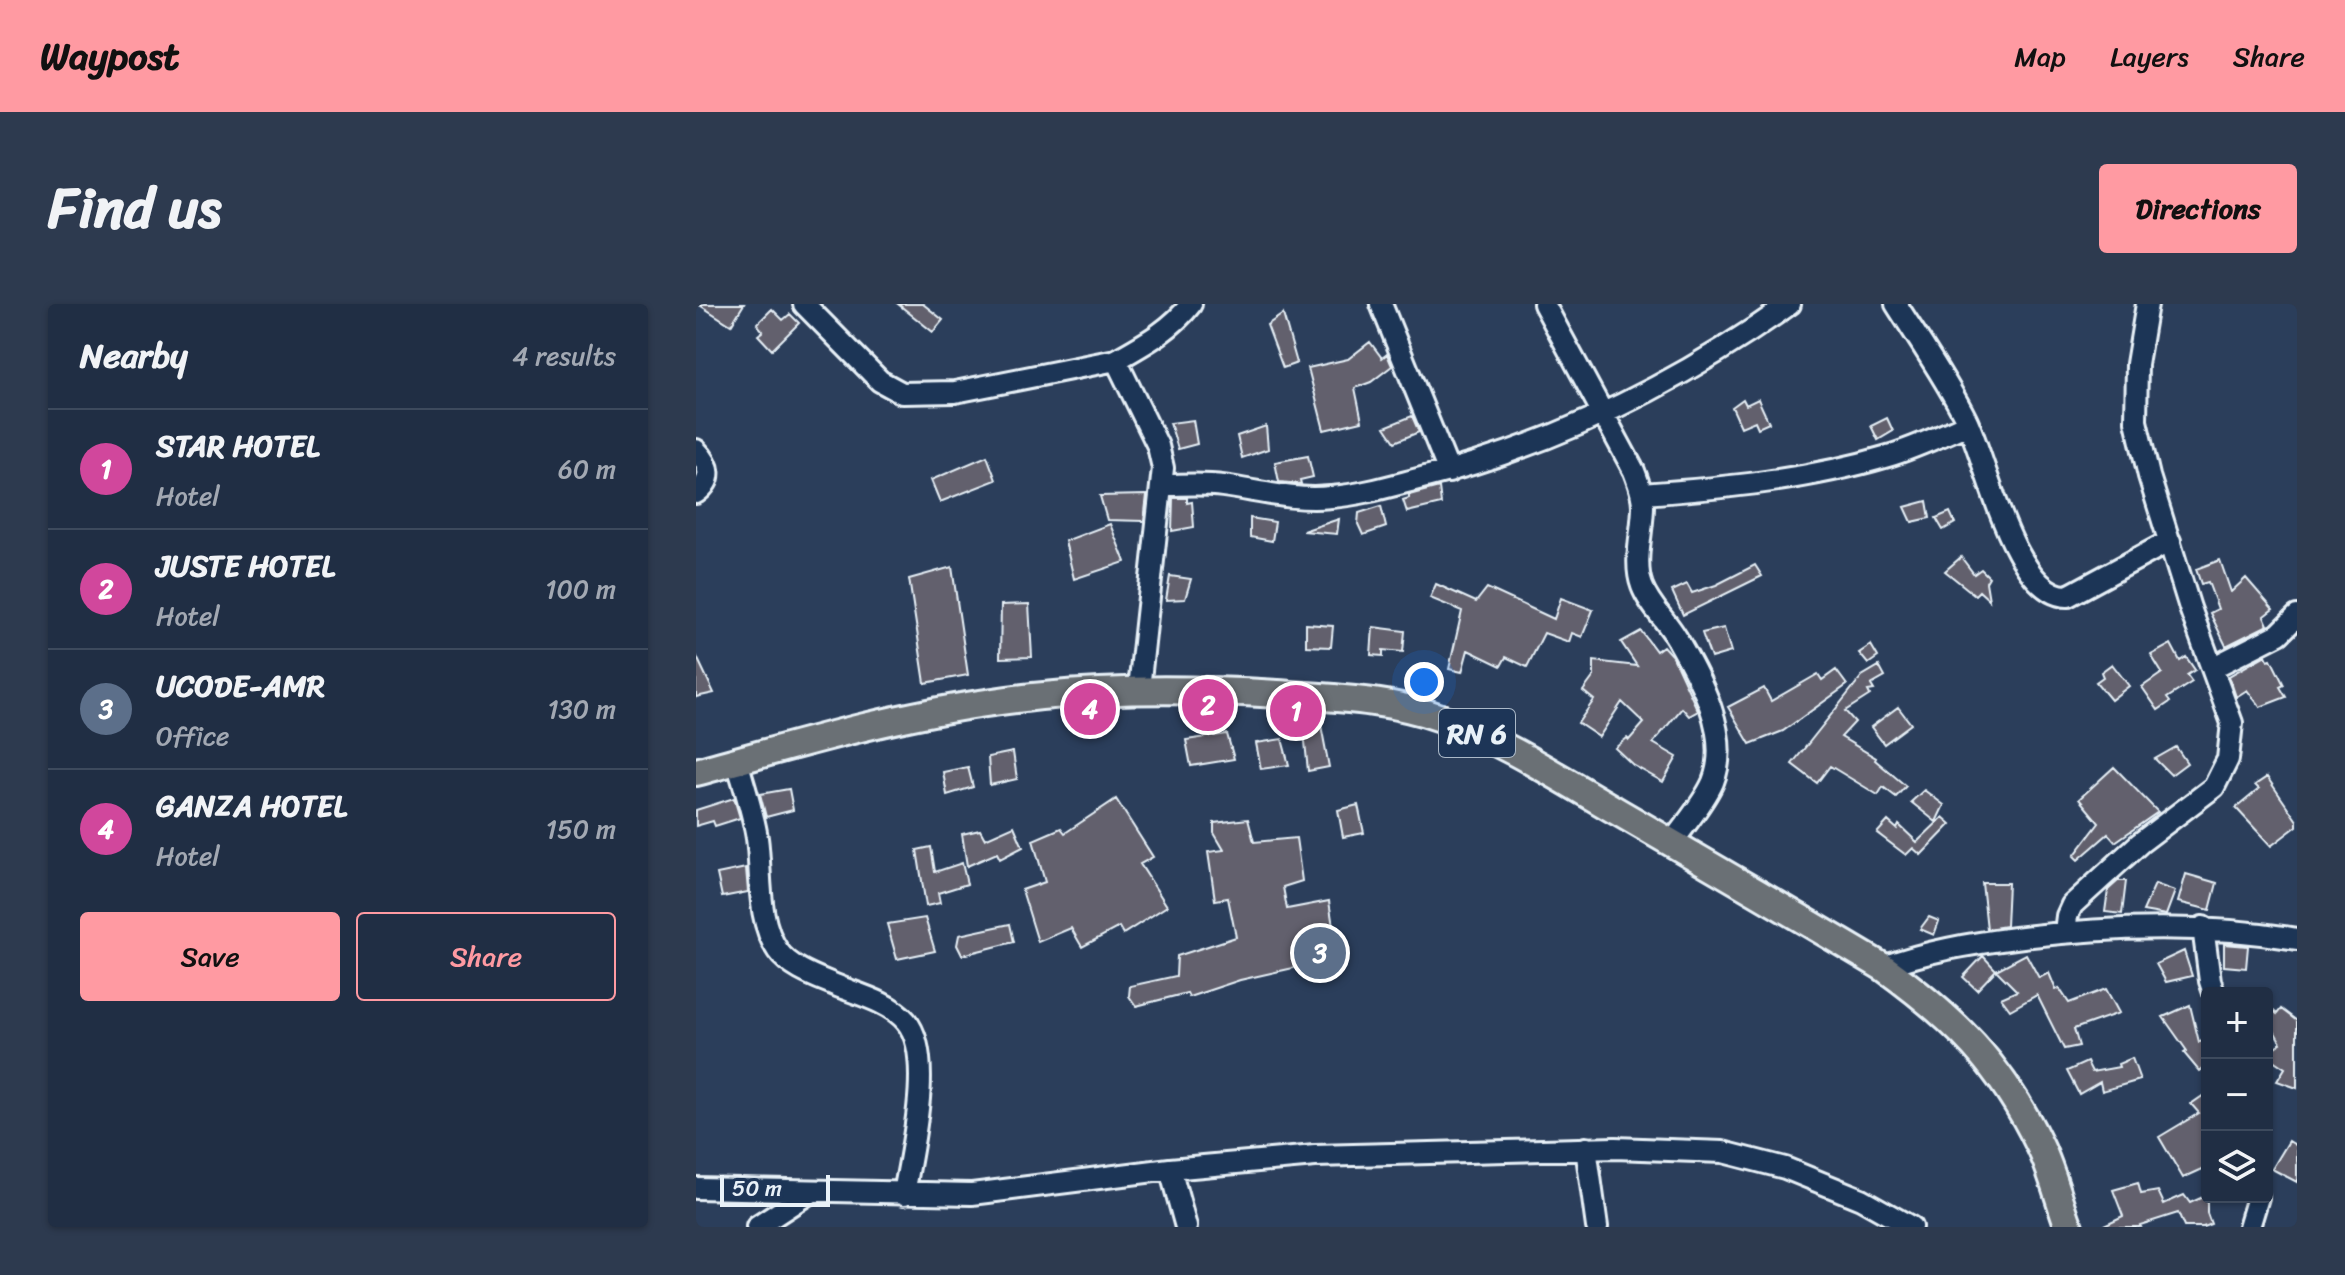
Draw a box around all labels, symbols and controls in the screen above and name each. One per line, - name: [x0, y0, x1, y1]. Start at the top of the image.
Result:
- text: Waypost: [40, 23, 180, 90]
- text: Map: [2014, 32, 2066, 81]
- text: Layers: [2110, 32, 2189, 81]
- text: Share: [2233, 32, 2305, 81]
- text: Find us: [48, 159, 221, 258]
- button: Directions: [2099, 164, 2297, 253]
- text: Nearby: [80, 326, 188, 386]
- text: 4 results: [512, 333, 616, 379]
- text: STAR HOTEL: [156, 419, 320, 473]
- text: 1: [100, 446, 112, 492]
- text: 60 m: [558, 446, 616, 492]
- text: Hotel: [156, 473, 220, 519]
- text: JUSTE HOTEL: [156, 539, 335, 593]
- text: 2: [98, 566, 114, 612]
- text: 100 m: [545, 566, 616, 612]
- text: Hotel: [156, 593, 220, 639]
- text: UCODE-AMR: [156, 659, 325, 713]
- your location: [1404, 662, 1444, 702]
- pin: 2: [1182, 675, 1234, 735]
- pin: 4: [1064, 679, 1116, 739]
- pin: 1: [1270, 681, 1322, 741]
- text: 3: [99, 686, 113, 732]
- text: 130 m: [547, 686, 616, 732]
- road number: RN 6: [1439, 709, 1515, 757]
- text: Office: [156, 713, 229, 759]
- text: GANZA HOTEL: [156, 779, 347, 833]
- text: 4: [98, 806, 114, 852]
- text: 150 m: [546, 806, 616, 852]
- text: Hotel: [156, 833, 220, 879]
- button: Save: [80, 912, 340, 1001]
- button: Share: [356, 912, 616, 1001]
- pin: 3: [1294, 923, 1346, 983]
- map controls: [2201, 987, 2273, 1203]
- button: +: [2201, 987, 2273, 1059]
- button: −: [2201, 1059, 2273, 1131]
- button: layers: [2201, 1131, 2273, 1203]
- text: 50 m: [732, 1169, 782, 1208]
- scale bar: [720, 1171, 830, 1207]

